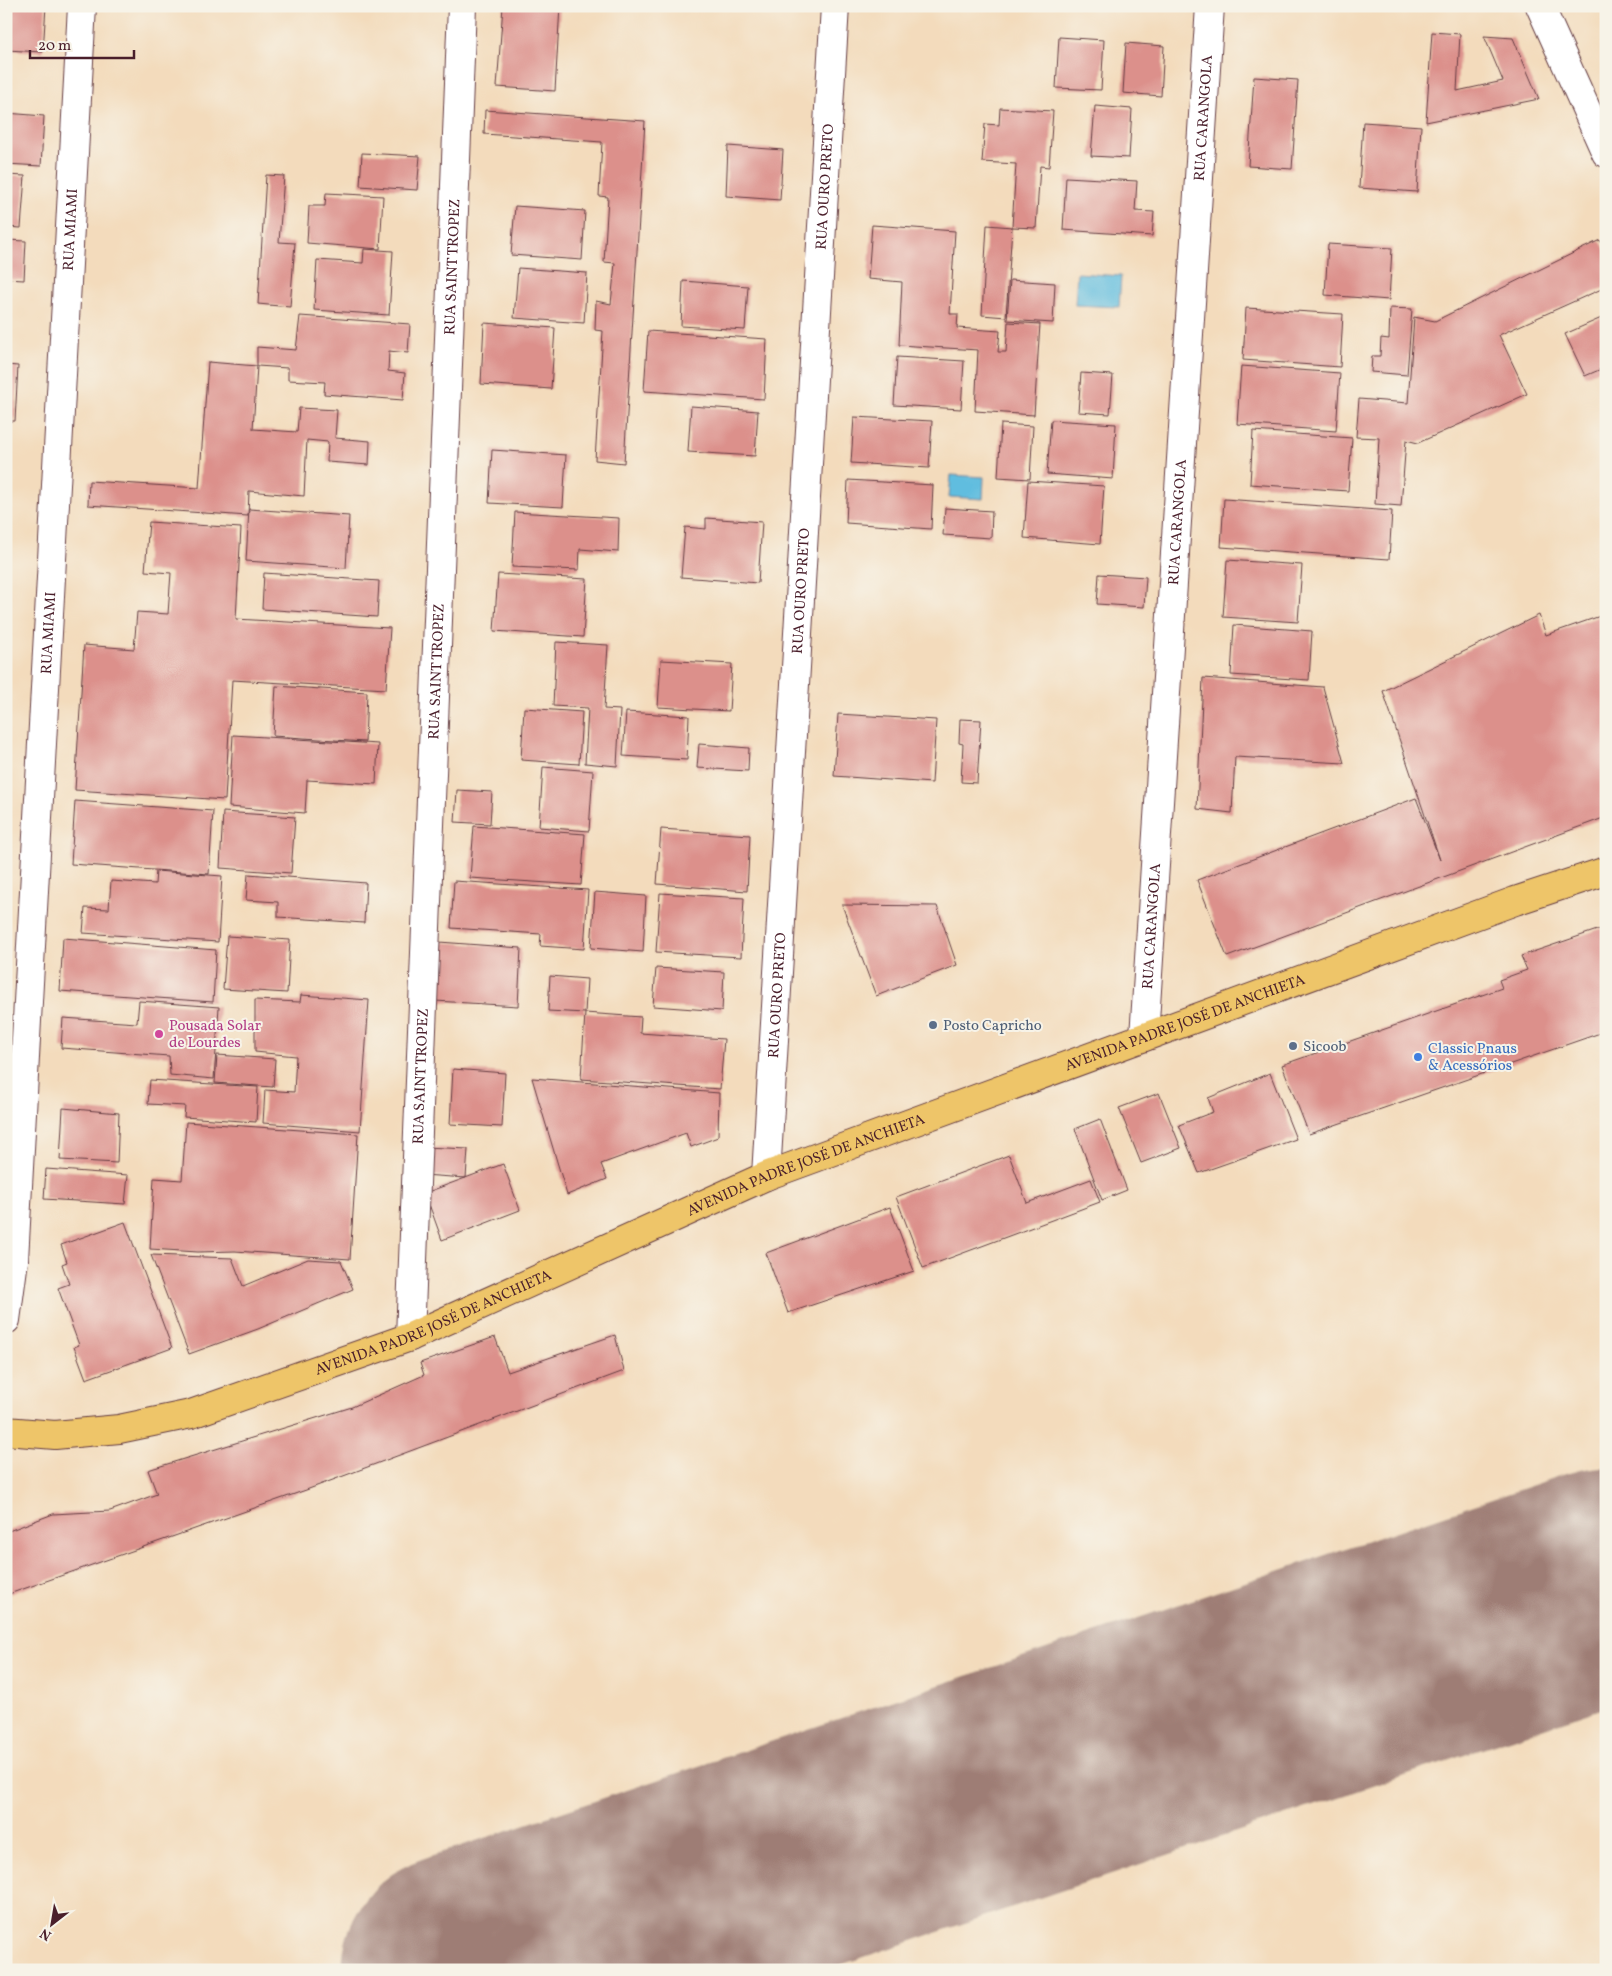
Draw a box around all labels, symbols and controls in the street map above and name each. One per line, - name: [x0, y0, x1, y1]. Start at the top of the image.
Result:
- scale bar: [30, 28, 134, 60]
- text: 20 m: [38, 36, 71, 57]
- street label: RUA CARANGOLA: [1190, 54, 1219, 182]
- street label: RUA OURO PRETO: [812, 123, 840, 250]
- street label: RUA MIAMI: [59, 188, 84, 271]
- street label: RUA SAINT TROPEZ: [440, 198, 466, 335]
- street label: RUA CARANGOLA: [1164, 458, 1193, 586]
- street label: RUA OURO PRETO: [788, 528, 816, 655]
- street label: RUA MIAMI: [37, 591, 62, 675]
- street label: RUA SAINT TROPEZ: [424, 603, 451, 740]
- street label: RUA CARANGOLA: [1138, 862, 1167, 990]
- street label: RUA OURO PRETO: [764, 932, 792, 1059]
- street label: AVENIDA PADRE JOSÉ DE ANCHIETA: [1062, 970, 1309, 1077]
- street label: RUA SAINT TROPEZ: [409, 1008, 435, 1145]
- place label: Pousada Solar de Lourdes: [169, 1016, 261, 1054]
- place label: Posto Capricho: [943, 1016, 1042, 1037]
- marker: Posto Capricho: [927, 1019, 939, 1031]
- marker: Pousada Solar de Lourdes: [153, 1028, 165, 1040]
- place label: Sicoob: [1303, 1037, 1347, 1058]
- place label: Classic Pnaus & Acessórios: [1428, 1039, 1517, 1077]
- marker: Sicoob: [1287, 1040, 1299, 1052]
- marker: Classic Pnaus & Acessórios: [1412, 1051, 1424, 1063]
- street label: AVENIDA PADRE JOSÉ DE ANCHIETA: [684, 1109, 929, 1222]
- street label: AVENIDA PADRE JOSÉ DE ANCHIETA: [312, 1265, 556, 1382]
- north arrow: [28, 1898, 78, 1948]
- text: N: [37, 1923, 55, 1945]

